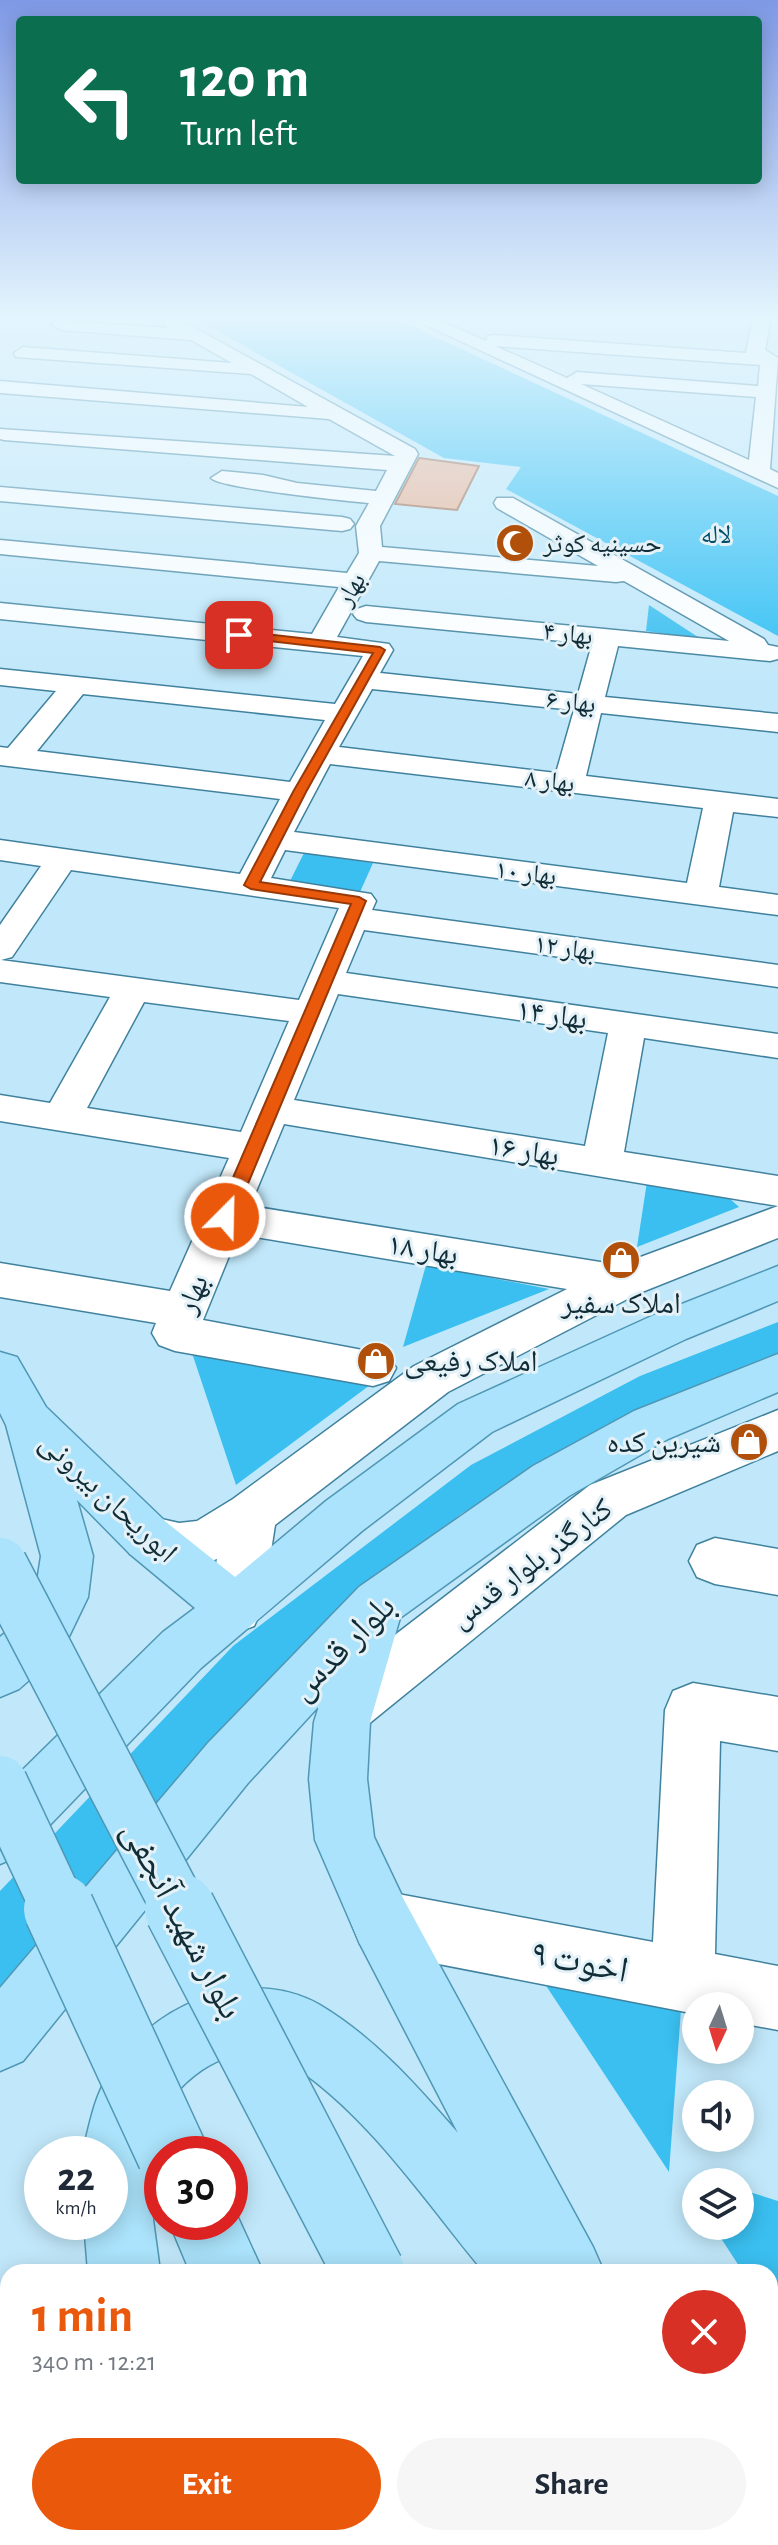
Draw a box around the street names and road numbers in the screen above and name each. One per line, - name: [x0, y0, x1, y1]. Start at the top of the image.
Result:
- street label: بهار: [331, 568, 371, 612]
- street label: بهار ۴: [542, 618, 594, 650]
- street label: بهار ۶: [545, 686, 597, 718]
- street label: بهار ۸: [524, 765, 576, 798]
- street label: بهار ۱۰: [494, 856, 558, 890]
- street label: بهار ۱۲: [533, 931, 597, 966]
- street label: بهار ۱۴: [515, 995, 589, 1036]
- street label: بهار ۱۶: [486, 1131, 561, 1172]
- street label: بهار ۱۸: [385, 1230, 460, 1271]
- street label: بهار: [171, 1271, 215, 1319]
- street label: ابوریحان بیرونی: [33, 1427, 183, 1570]
- street label: کنارگذر بلوار قدس: [445, 1493, 619, 1636]
- street label: بلوار قدس: [283, 1588, 403, 1708]
- street label: بلوار شهید آنجفی: [113, 1815, 250, 2026]
- street label: اخوت ۹: [528, 1935, 631, 1989]

